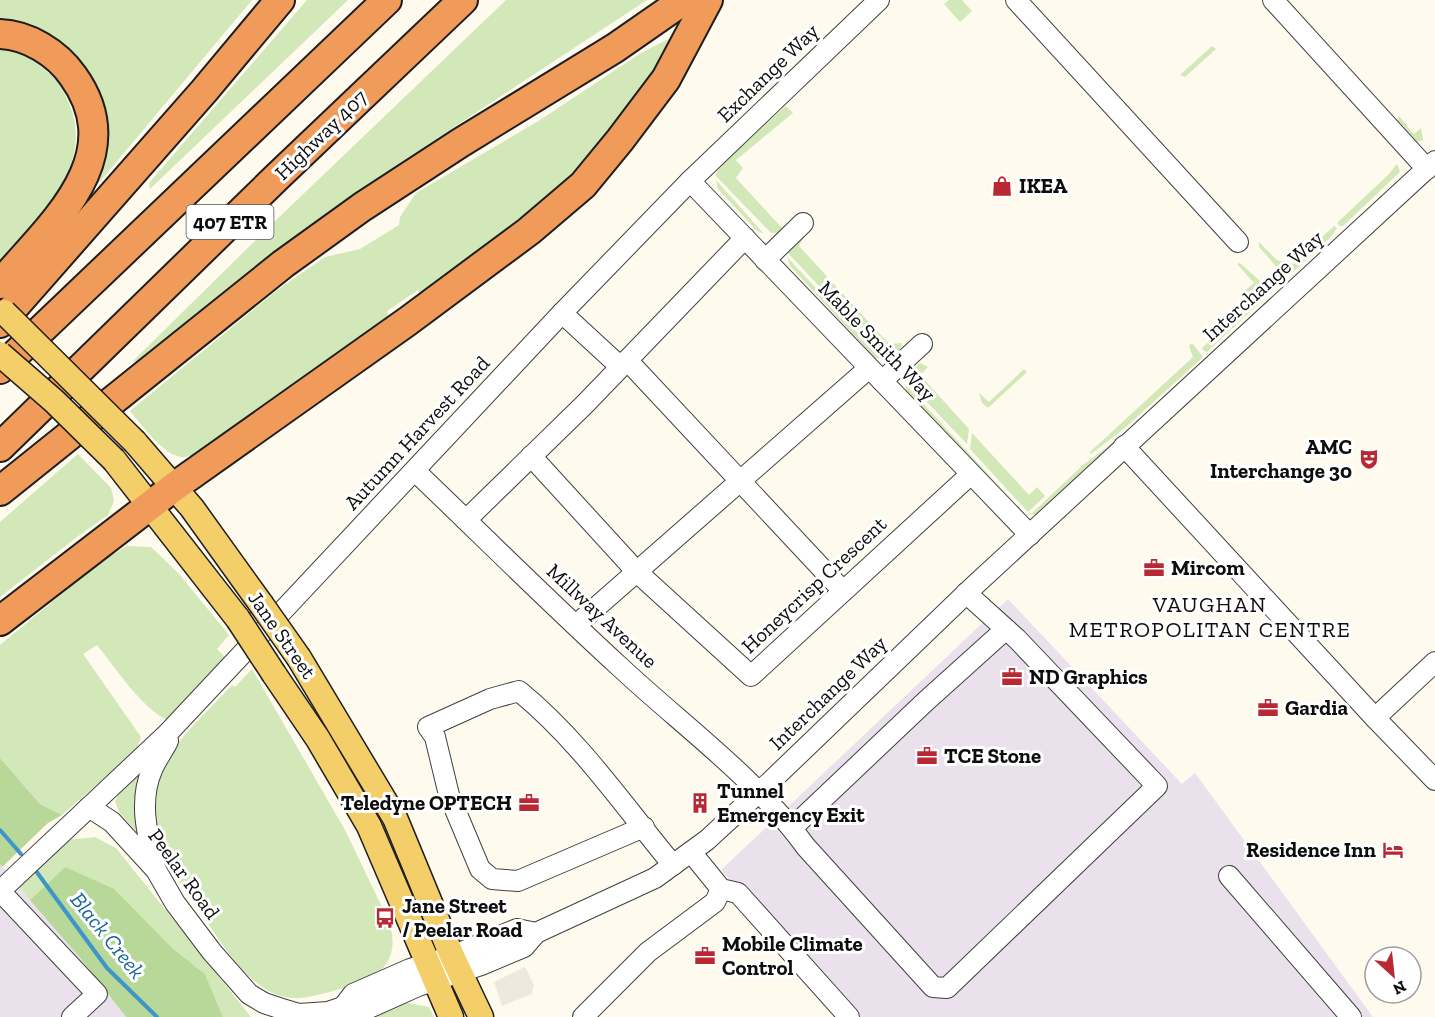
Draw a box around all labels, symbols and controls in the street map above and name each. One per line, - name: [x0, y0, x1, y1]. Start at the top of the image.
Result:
- street label: Exchange Way: [712, 18, 824, 127]
- street label: Highway 407: [269, 84, 372, 185]
- place label: IKEA: [1019, 173, 1068, 198]
- shop icon: IKEA: [990, 174, 1014, 198]
- road number: 407 ETR: [186, 205, 274, 239]
- street label: Interchange Way: [1197, 225, 1328, 346]
- street label: Mable Smith Way: [814, 275, 941, 406]
- street label: Autumn Harvest Road: [339, 350, 495, 515]
- place label: AMC Interchange 30: [1210, 434, 1352, 483]
- theatre icon: AMC Interchange 30: [1357, 447, 1381, 471]
- street label: Honeycrisp Crescent: [736, 511, 891, 658]
- place label: Mircom: [1171, 555, 1245, 580]
- office icon: Mircom: [1142, 556, 1166, 580]
- street label: Millway Avenue: [542, 558, 663, 673]
- street label: Jane Street: [243, 586, 322, 683]
- district label: VAUGHAN METROPOLITAN CENTRE: [1069, 591, 1351, 643]
- street label: Interchange Way: [764, 630, 892, 755]
- place label: ND Graphics: [1029, 664, 1148, 689]
- office icon: ND Graphics: [1000, 665, 1024, 689]
- place label: Gardia: [1285, 695, 1348, 720]
- office icon: Gardia: [1256, 696, 1280, 720]
- place label: TCE Stone: [944, 743, 1041, 768]
- office icon: TCE Stone: [915, 744, 939, 768]
- place label: Tunnel Emergency Exit: [717, 778, 865, 827]
- place label: Teledyne OPTECH: [341, 790, 512, 815]
- office icon: Teledyne OPTECH: [517, 791, 541, 815]
- building icon: Tunnel Emergency Exit: [688, 791, 712, 815]
- street label: Peelar Road: [143, 824, 226, 924]
- place label: Residence Inn: [1246, 837, 1377, 862]
- hotel icon: Residence Inn: [1381, 838, 1405, 862]
- water label: Black Creek: [64, 886, 151, 984]
- place label: Jane Street / Peelar Road: [402, 893, 523, 942]
- bus stop icon: Jane Street / Peelar Road: [373, 906, 397, 930]
- place label: Mobile Climate Control: [722, 931, 863, 980]
- office icon: Mobile Climate Control: [693, 944, 717, 968]
- north arrow: [1363, 945, 1423, 1005]
- text: N: [1390, 977, 1409, 999]

